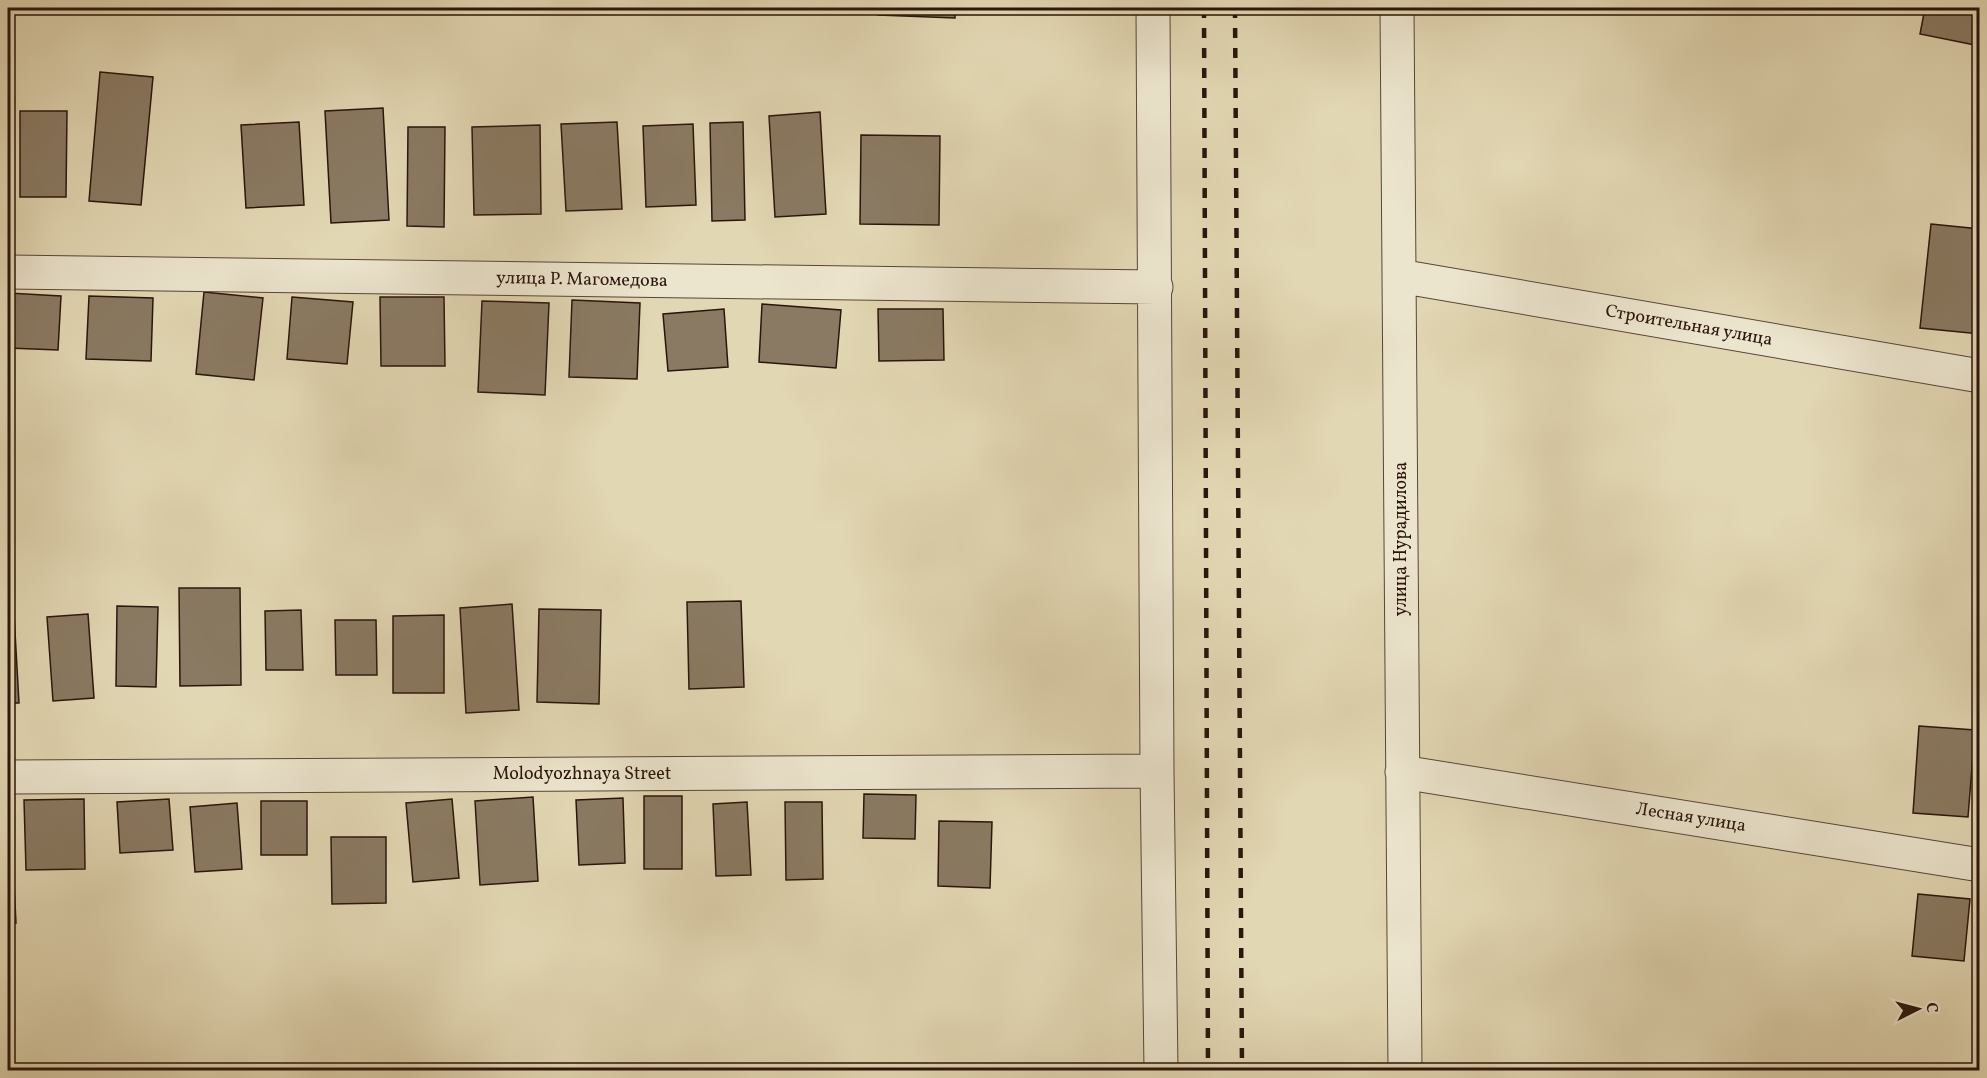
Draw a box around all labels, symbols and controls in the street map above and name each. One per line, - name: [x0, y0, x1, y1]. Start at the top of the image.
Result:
- street label: улица Р. Магомедова: [496, 266, 668, 294]
- street label: Строительная улица: [1603, 299, 1775, 353]
- street label: улица Нурадилова: [1389, 462, 1414, 616]
- street label: Molodyozhnaya Street: [493, 762, 671, 787]
- street label: Лесная улица: [1634, 797, 1748, 839]
- north arrow: [1888, 979, 1948, 1039]
- text: С: [1919, 1001, 1942, 1014]

